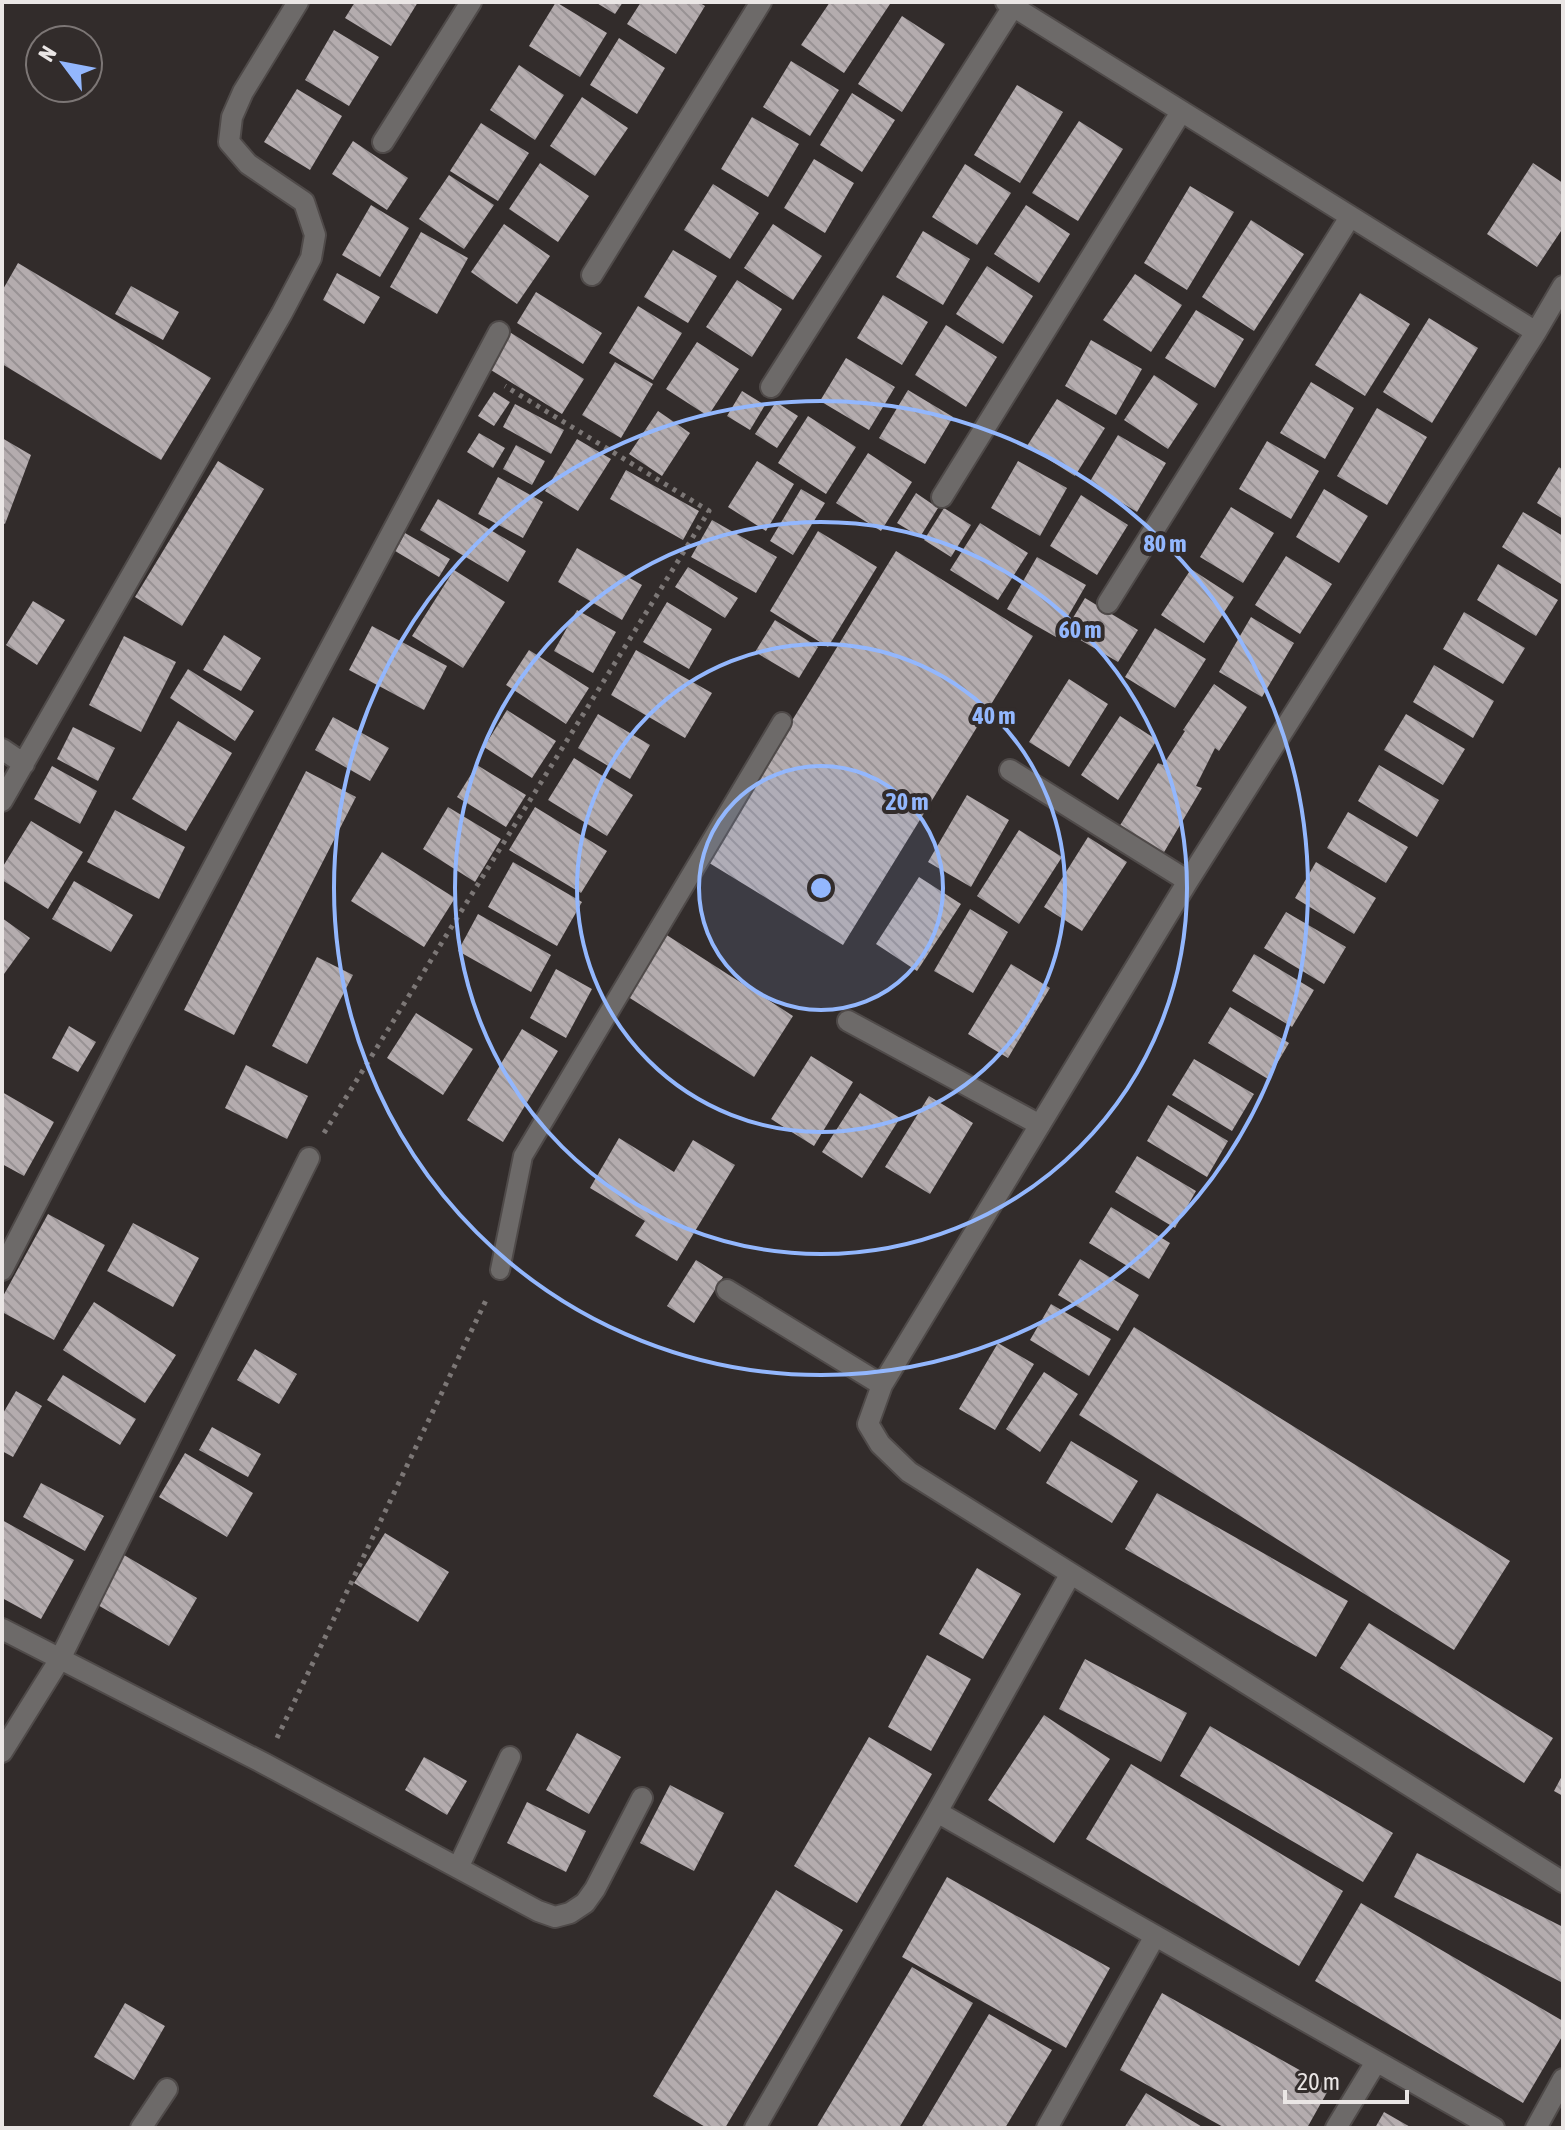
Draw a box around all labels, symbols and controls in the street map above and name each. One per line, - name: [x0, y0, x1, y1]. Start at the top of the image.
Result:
- north arrow: [24, 24, 104, 104]
- text: N: [33, 41, 62, 66]
- text: 80 m: [1143, 530, 1187, 557]
- text: 60 m: [1058, 616, 1102, 643]
- text: 40 m: [971, 702, 1016, 729]
- text: 20 m: [885, 788, 929, 815]
- centre of rings: [807, 874, 835, 902]
- scale bar: [1285, 2054, 1407, 2104]
- text: 20 m: [1297, 2068, 1340, 2095]

